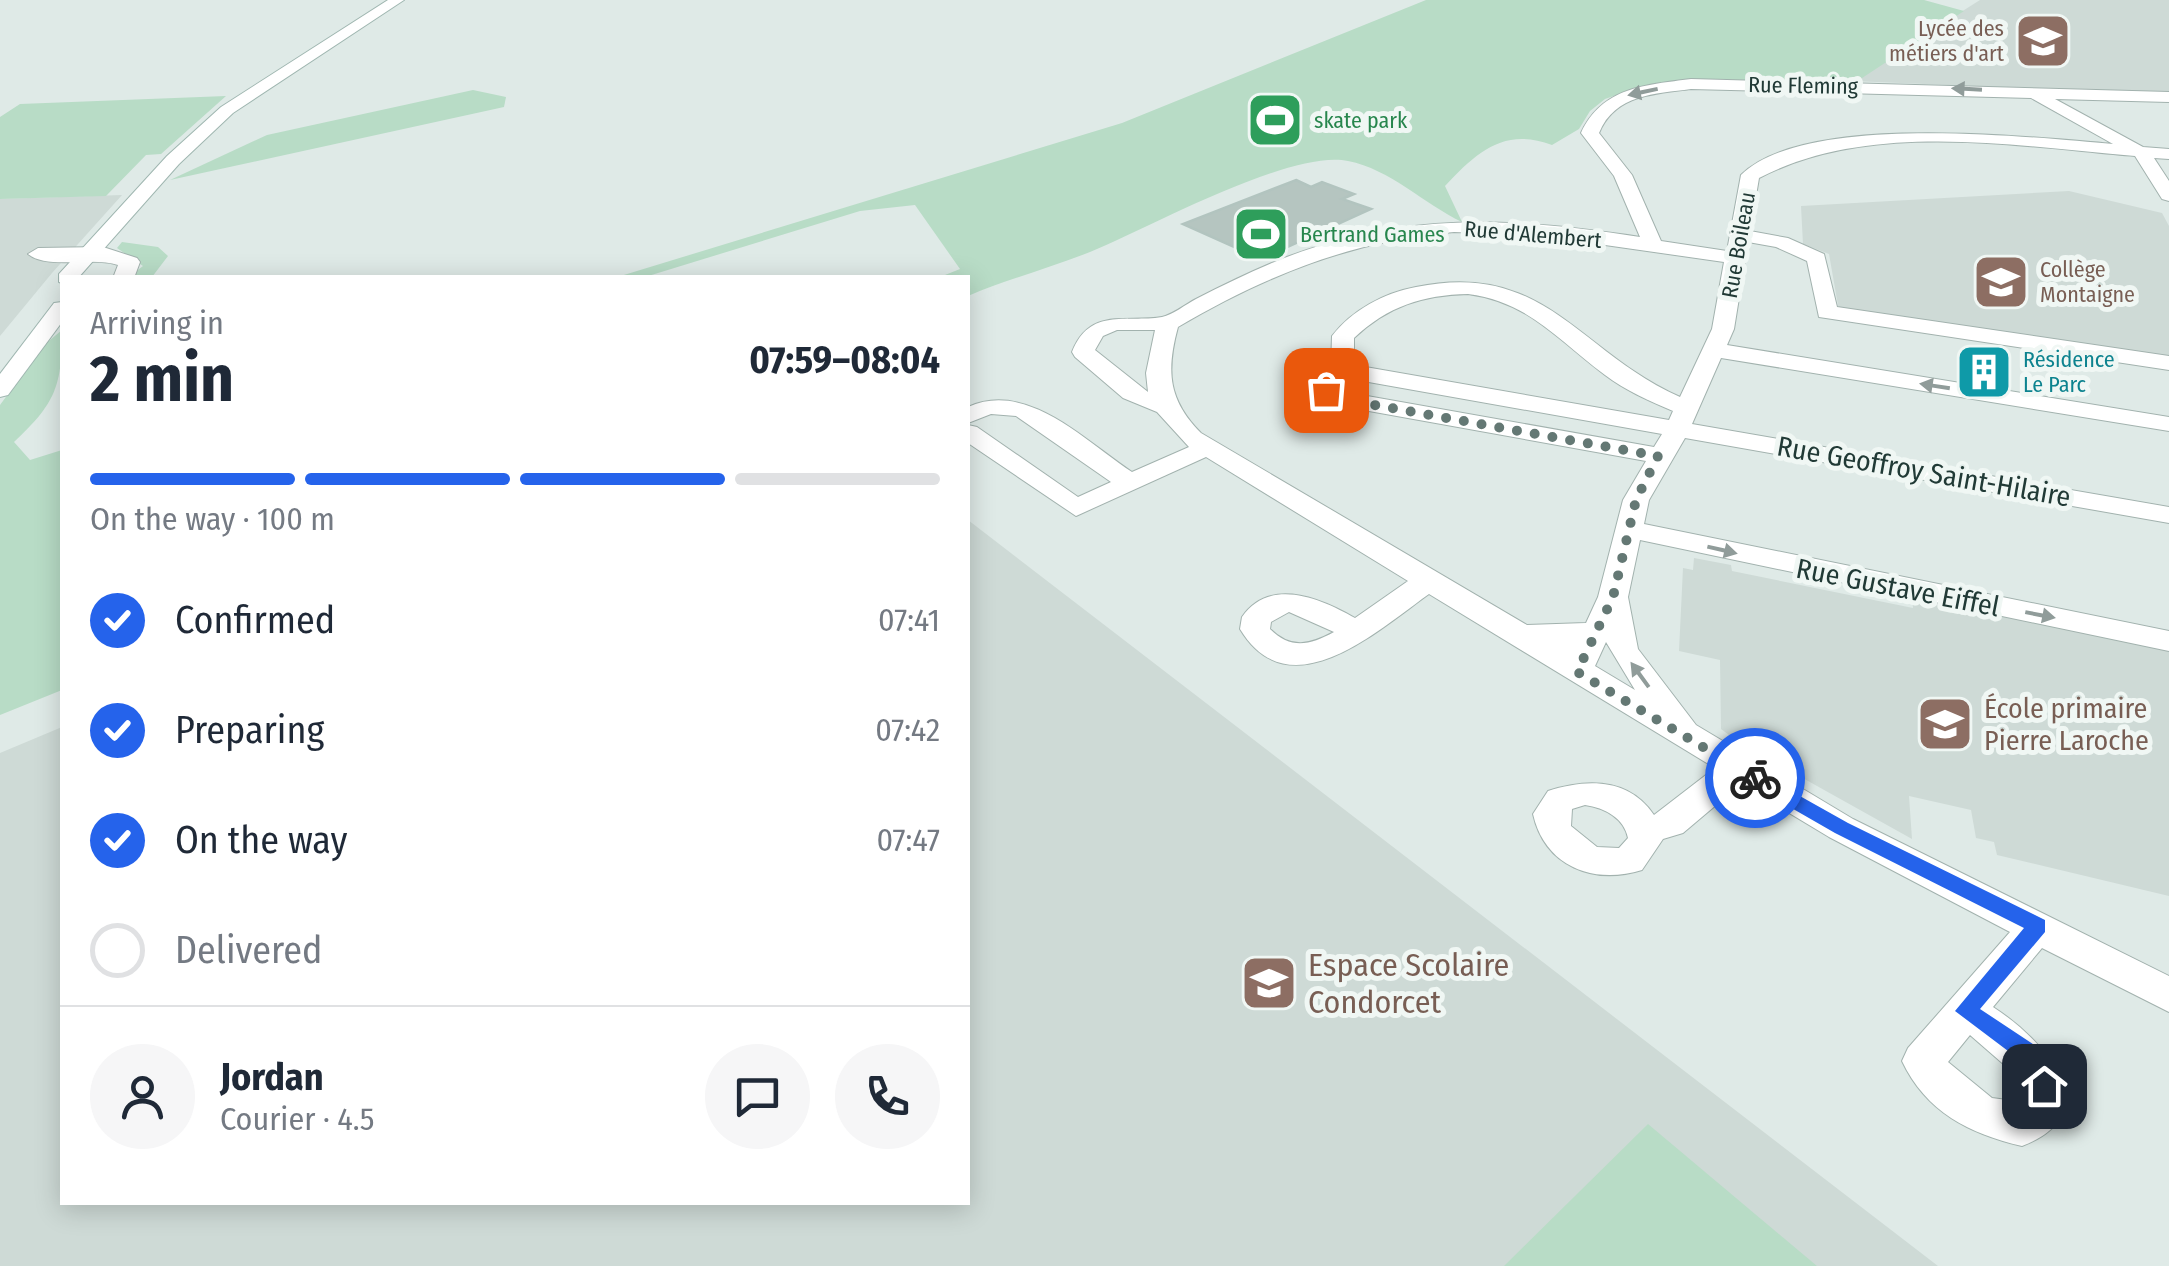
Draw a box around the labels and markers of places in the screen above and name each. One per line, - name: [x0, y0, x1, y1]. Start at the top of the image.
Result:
- school or university icon: Lycée des métiers d'art: [2013, 11, 2073, 71]
- place label: Lycée des métiers d'art: [1889, 15, 2005, 67]
- sports icon: skate park: [1245, 90, 1305, 150]
- place label: skate park: [1314, 107, 1408, 134]
- sports icon: Bertrand Games: [1231, 204, 1291, 264]
- place label: Bertrand Games: [1300, 221, 1445, 248]
- school or university icon: Collège Montaigne: [1971, 252, 2031, 312]
- place label: Collège Montaigne: [2040, 256, 2135, 308]
- building icon: Résidence Le Parc: [1954, 342, 2014, 402]
- place label: Résidence Le Parc: [2023, 346, 2115, 398]
- pin: [1284, 348, 1369, 433]
- place label: École primaire Pierre Laroche: [1984, 692, 2149, 757]
- school or university icon: École primaire Pierre Laroche: [1915, 694, 1975, 754]
- place label: Espace Scolaire Condorcet: [1308, 946, 1509, 1021]
- school or university icon: Espace Scolaire Condorcet: [1239, 953, 1299, 1013]
- pin: [2002, 1044, 2087, 1129]

